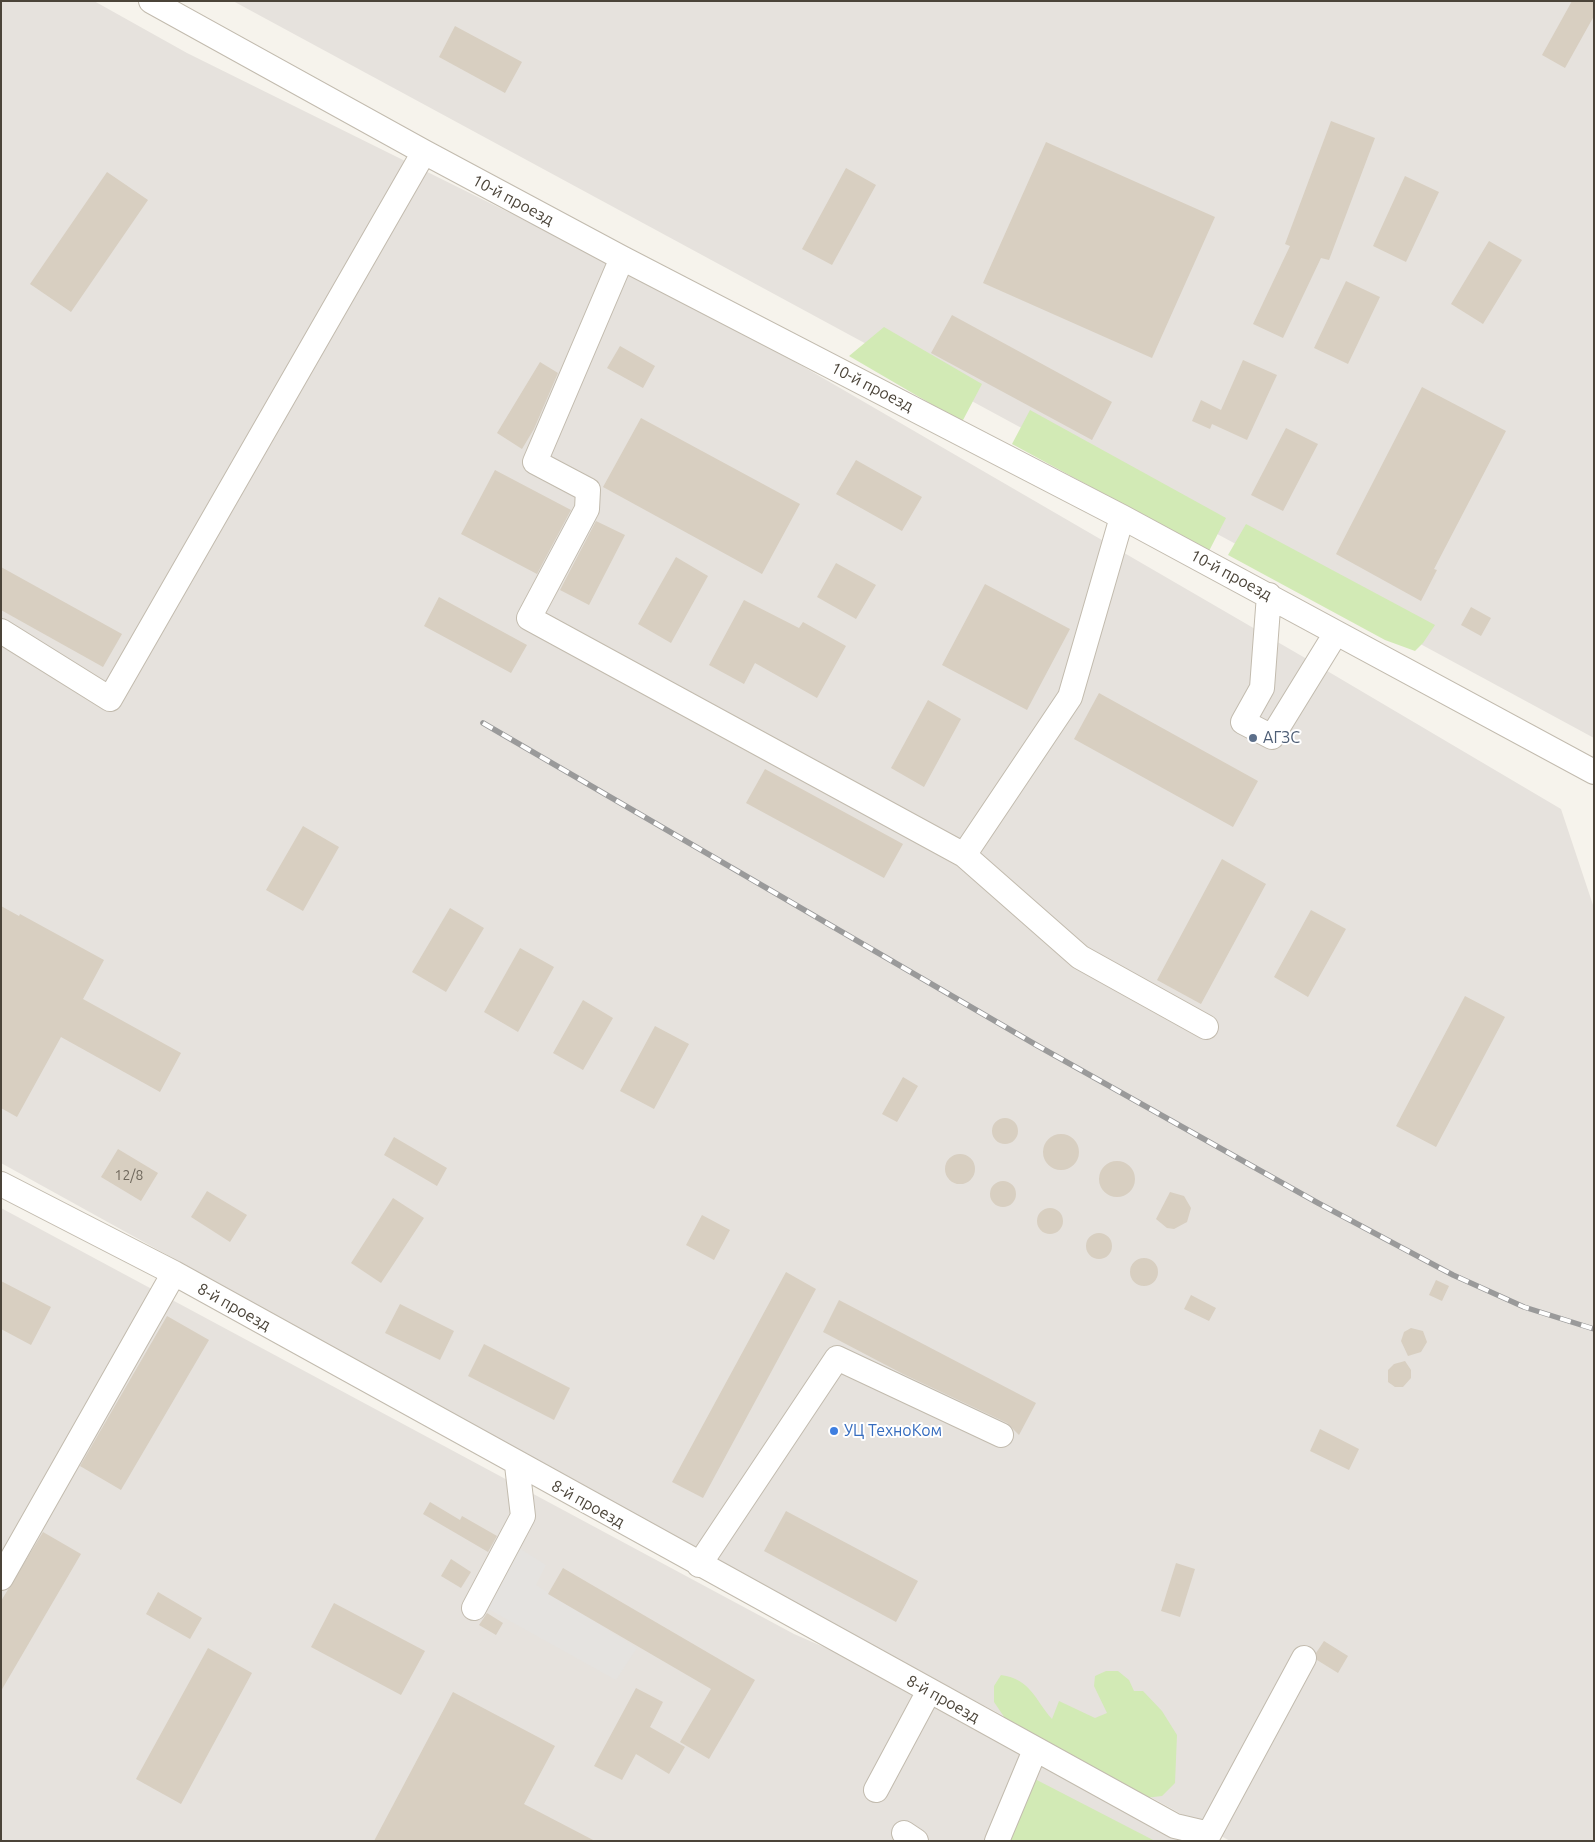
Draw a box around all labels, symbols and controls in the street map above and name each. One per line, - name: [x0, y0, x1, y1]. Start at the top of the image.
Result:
- street label: 10-й проезд: [469, 170, 557, 230]
- street label: 10-й проезд: [828, 358, 916, 416]
- street label: 10-й проезд: [1187, 545, 1275, 605]
- place label: АГЗС: [1263, 728, 1300, 748]
- marker: АГЗС: [1247, 732, 1259, 744]
- house number: 12/8: [115, 1167, 143, 1183]
- street label: 8-й проезд: [194, 1279, 274, 1335]
- place label: УЦ ТехноКом: [844, 1421, 942, 1441]
- marker: УЦ ТехноКом: [828, 1425, 840, 1437]
- street label: 8-й проезд: [548, 1476, 628, 1532]
- street label: 8-й проезд: [903, 1671, 983, 1727]

